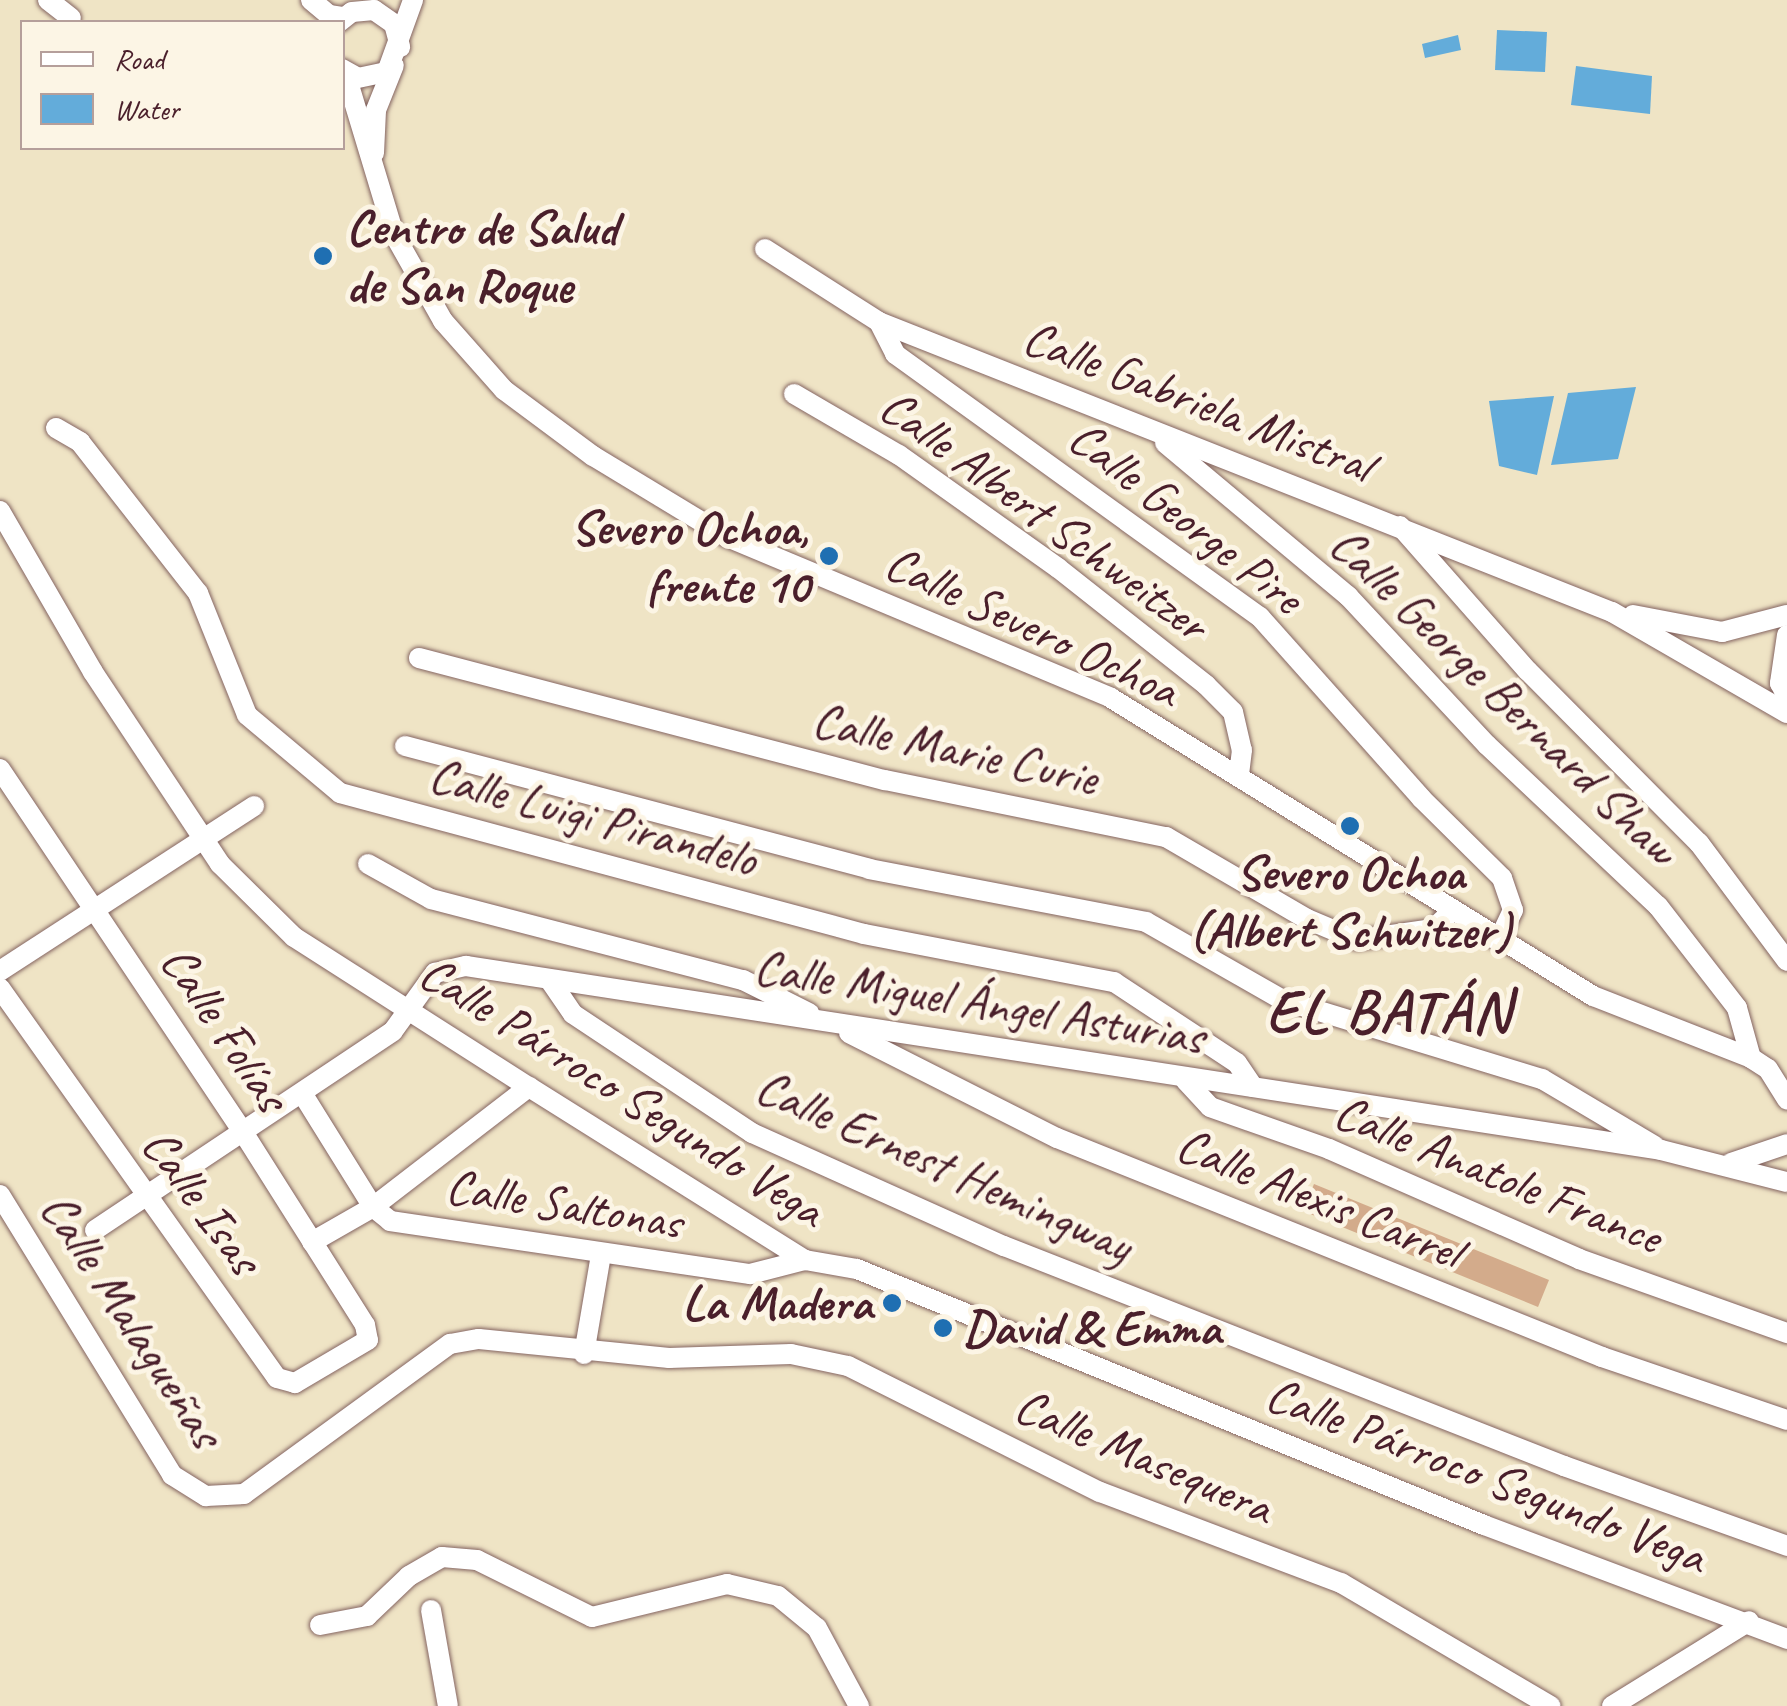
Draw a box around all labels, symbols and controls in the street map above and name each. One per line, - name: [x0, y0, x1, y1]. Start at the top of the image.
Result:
- legend: [20, 20, 345, 150]
- text: Road: [114, 40, 164, 78]
- text: Water: [114, 90, 179, 128]
- place label: Centro de Salud de San Roque: [346, 197, 617, 314]
- marker: Centro de Salud de San Roque: [310, 243, 336, 269]
- street label: Calle Gabriela Mistral: [1014, 307, 1382, 495]
- street label: Calle Albert Schweitzer: [868, 376, 1220, 654]
- street label: Calle George Pire: [1057, 407, 1315, 627]
- place label: Severo Ochoa, frente 10: [572, 497, 809, 614]
- street label: Calle George Bernard Shaw: [1317, 514, 1691, 878]
- street label: Calle Severo Ochoa: [877, 533, 1187, 719]
- marker: Severo Ochoa, frente 10: [818, 545, 840, 567]
- street label: Calle Marie Curie: [807, 690, 1103, 808]
- street label: Calle Luigi Pirandelo: [425, 745, 761, 889]
- marker: Severo Ochoa (Albert Schwitzer): [1339, 815, 1361, 837]
- place label: Severo Ochoa (Albert Schwitzer): [1190, 842, 1510, 960]
- street label: Calle Folías: [148, 934, 302, 1122]
- street label: Calle Miguel Ángel Asturias: [750, 937, 1208, 1067]
- street label: Calle Párroco Segundo Vega: [410, 943, 834, 1239]
- district label: EL BATÁN: [1265, 975, 1513, 1047]
- street label: Calle Ernest Hemingway: [747, 1056, 1141, 1276]
- street label: Calle Anatole France: [1325, 1081, 1671, 1267]
- street label: Calle Alexis Carrel: [1168, 1114, 1470, 1282]
- street label: Calle Isas: [129, 1116, 275, 1286]
- street label: Calle Saltonas: [441, 1156, 687, 1252]
- street label: Calle Malagueñas: [28, 1182, 236, 1458]
- place label: La Madera: [682, 1273, 872, 1333]
- marker: La Madera: [881, 1292, 903, 1314]
- place label: David & Emma: [963, 1298, 1221, 1358]
- marker: David & Emma: [932, 1317, 954, 1339]
- street label: Calle Párroco Segundo Vega: [1259, 1364, 1713, 1586]
- street label: Calle Masequera: [1006, 1375, 1282, 1537]

